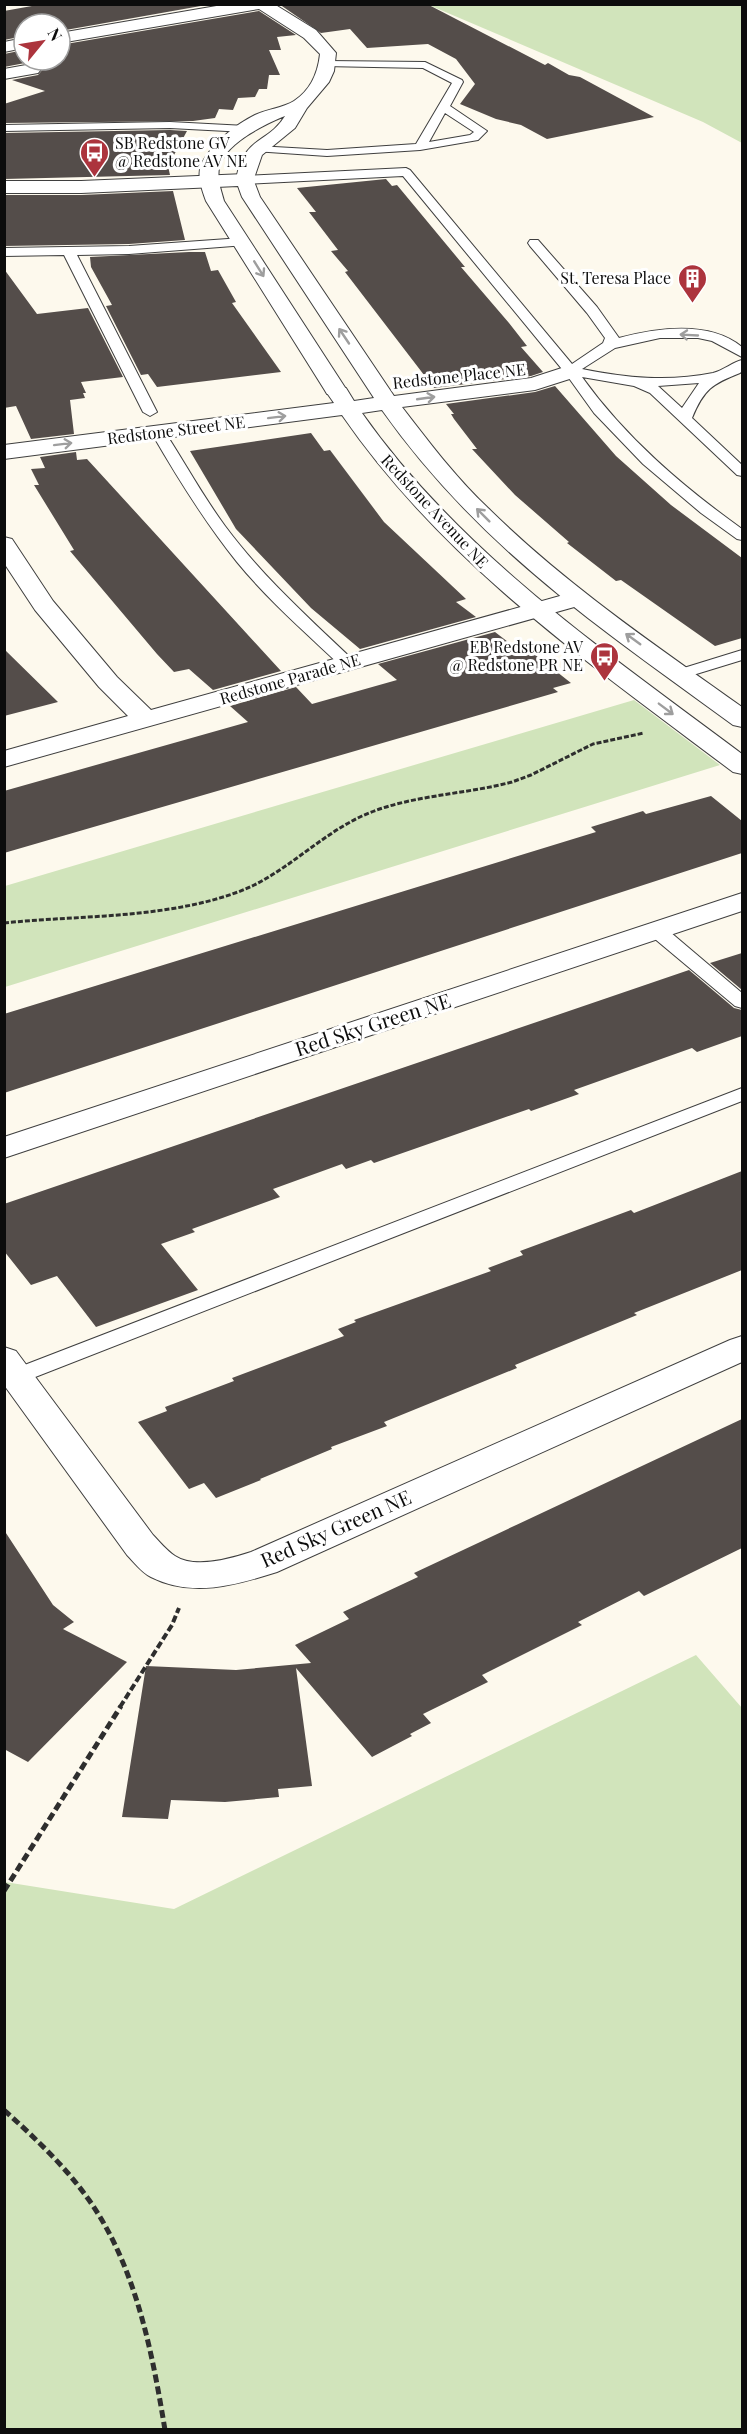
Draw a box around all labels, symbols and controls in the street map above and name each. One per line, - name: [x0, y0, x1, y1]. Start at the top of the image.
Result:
- north arrow: [12, 12, 72, 72]
- text: N: [43, 24, 68, 45]
- place label: SB Redstone GV @ Redstone AV NE: [115, 132, 247, 171]
- bus stop icon: SB Redstone GV @ Redstone AV NE: [78, 136, 110, 178]
- one-way arrow: [254, 260, 266, 277]
- building icon: St. Teresa Place: [676, 262, 708, 304]
- place label: St. Teresa Place: [560, 267, 671, 288]
- one-way arrow: [337, 328, 349, 345]
- one-way arrow: [680, 329, 700, 340]
- street label: Redstone Place NE: [391, 358, 526, 393]
- one-way arrow: [416, 393, 435, 404]
- street label: Redstone Street NE: [106, 411, 246, 448]
- one-way arrow: [266, 412, 286, 423]
- one-way arrow: [52, 439, 72, 450]
- street label: Redstone Avenue NE: [377, 449, 494, 572]
- one-way arrow: [476, 507, 491, 522]
- one-way arrow: [625, 633, 641, 646]
- place label: EB Redstone AV @ Redstone PR NE: [449, 636, 584, 675]
- bus stop icon: EB Redstone AV @ Redstone PR NE: [588, 640, 620, 682]
- street label: Redstone Parade NE: [217, 648, 363, 709]
- one-way arrow: [658, 702, 674, 715]
- street label: Red Sky Green NE: [291, 986, 454, 1061]
- street label: Red Sky Green NE: [256, 1482, 415, 1573]

